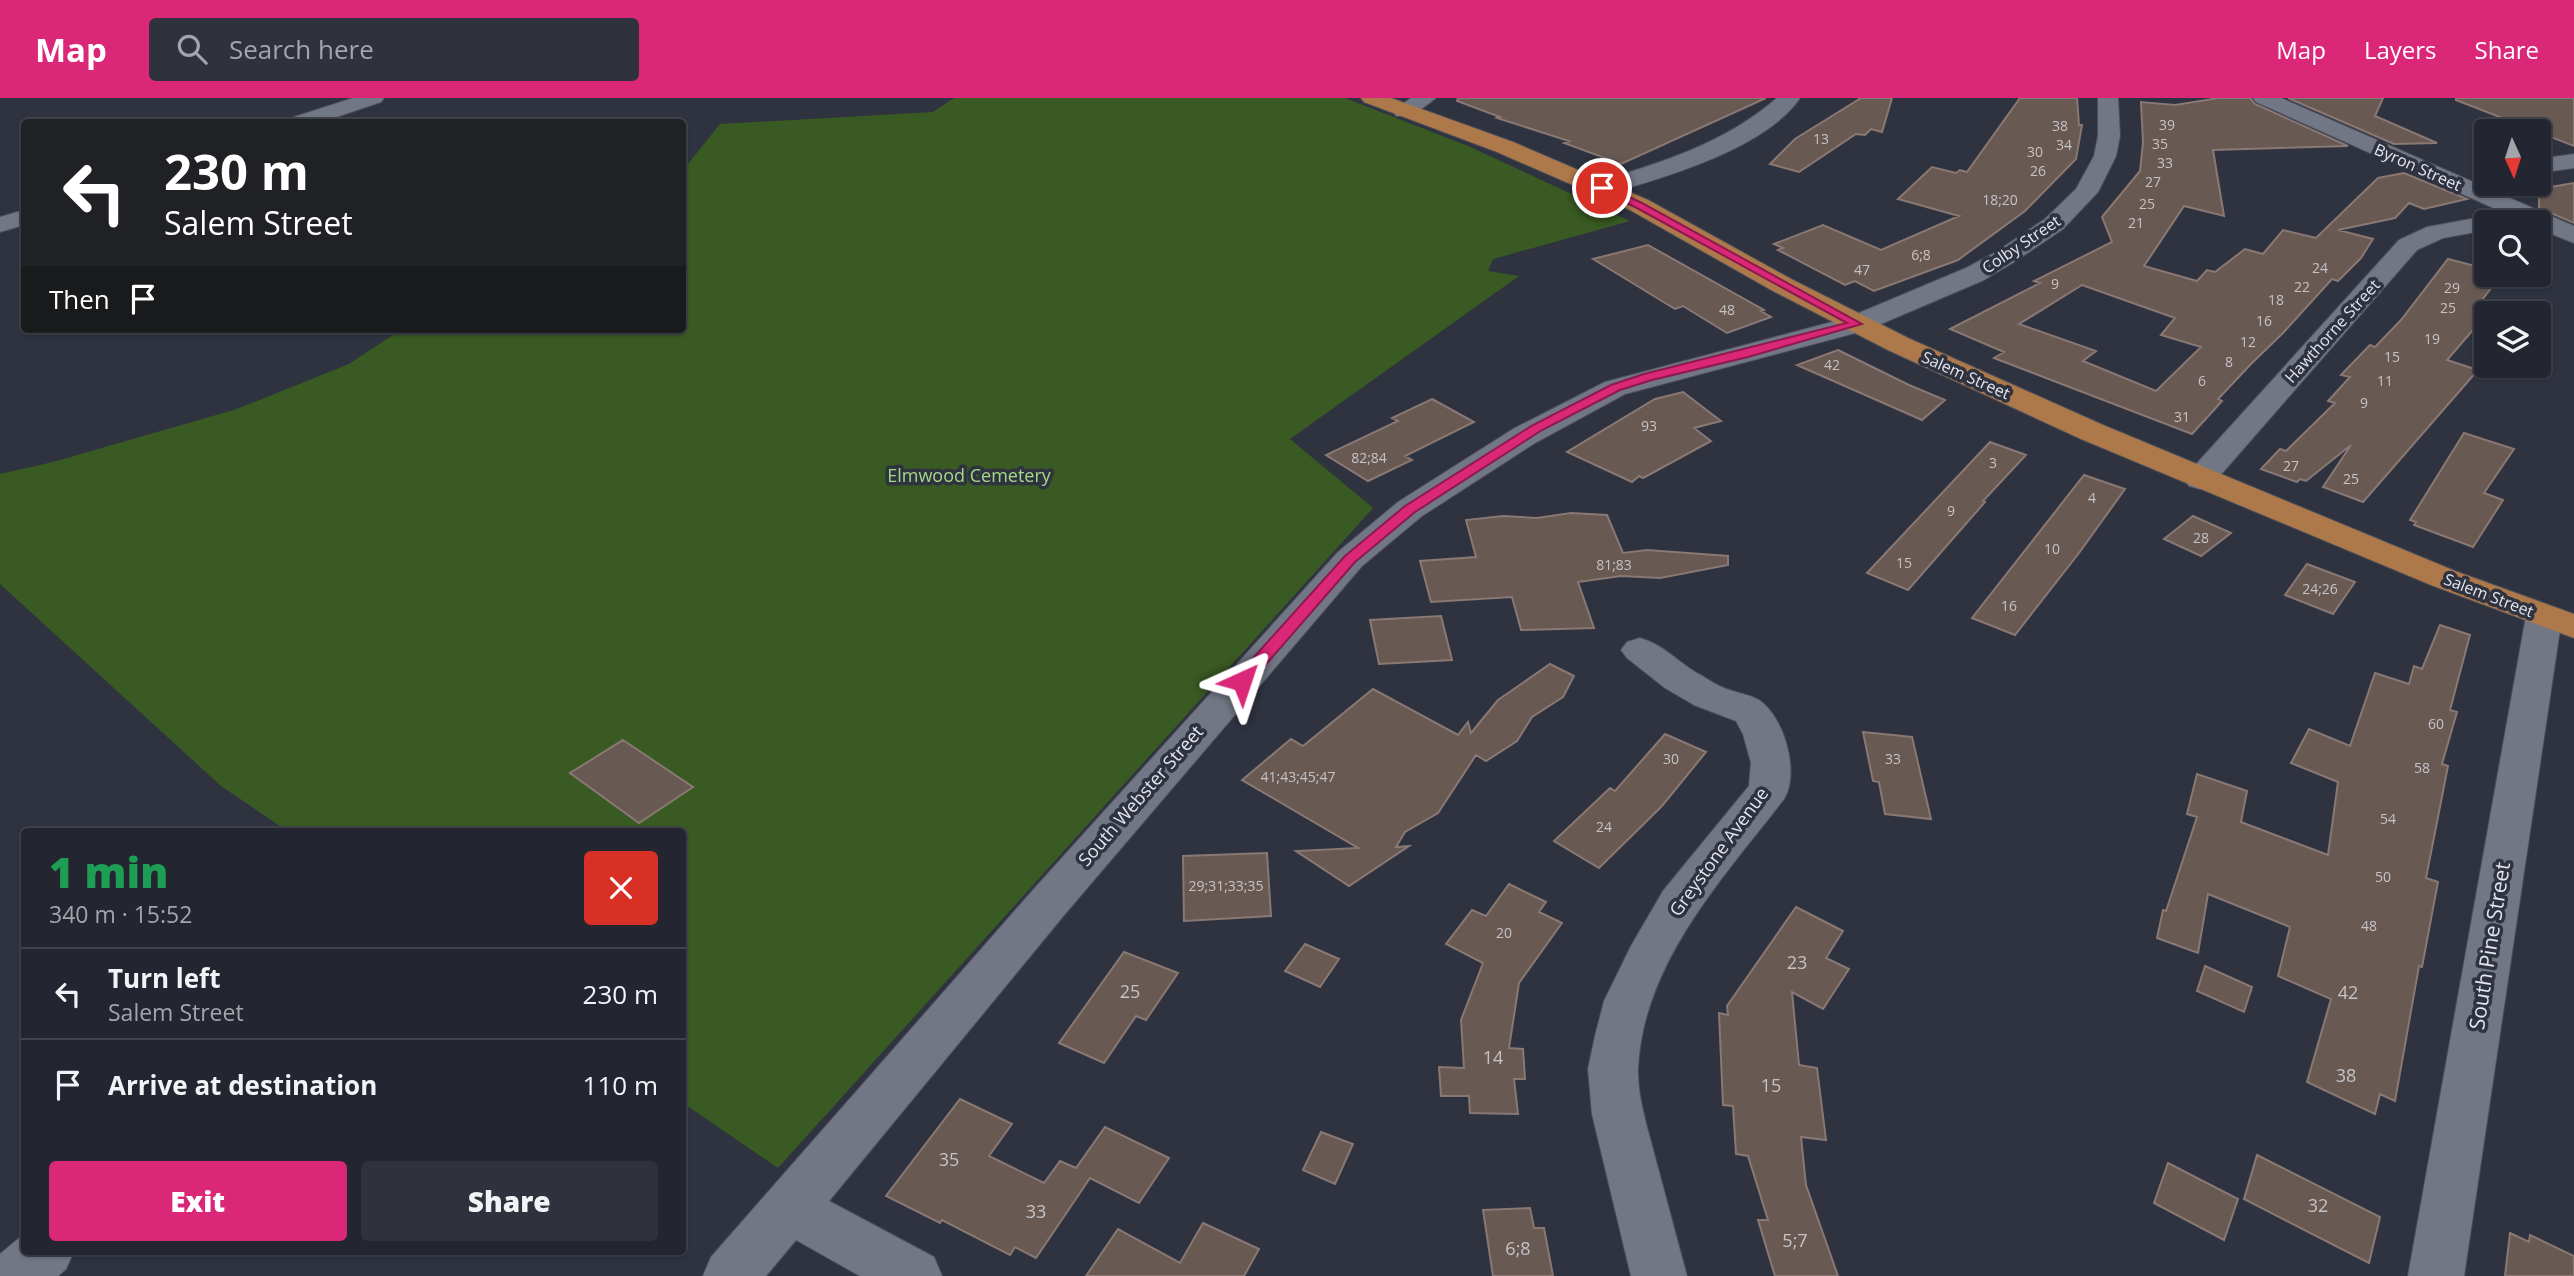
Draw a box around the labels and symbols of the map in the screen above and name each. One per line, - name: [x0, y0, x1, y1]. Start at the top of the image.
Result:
- house number: 39: [2159, 115, 2175, 134]
- house number: 38: [2052, 116, 2068, 135]
- north arrow: [2474, 119, 2552, 196]
- house number: 13: [1813, 129, 1829, 148]
- house number: 35: [2152, 134, 2168, 153]
- house number: 34: [2056, 135, 2072, 154]
- street label: Byron Street: [2371, 138, 2465, 196]
- house number: 30: [2027, 142, 2043, 161]
- house number: 33: [2157, 153, 2173, 172]
- pin: [1572, 158, 1632, 218]
- house number: 26: [2030, 161, 2046, 180]
- house number: 27: [2145, 172, 2161, 191]
- house number: 18;20: [1982, 190, 2018, 209]
- house number: 25: [2139, 194, 2155, 213]
- street label: Colby Street: [1977, 209, 2065, 278]
- house number: 21: [2128, 213, 2144, 232]
- house number: 6;8: [1911, 245, 1931, 264]
- house number: 24: [2312, 258, 2328, 277]
- house number: 47: [1854, 260, 1870, 279]
- house number: 9: [2051, 274, 2059, 293]
- street label: Hawthorne Street: [2280, 274, 2385, 388]
- house number: 22: [2294, 277, 2310, 296]
- house number: 29: [2444, 278, 2460, 297]
- house number: 18: [2268, 290, 2284, 309]
- house number: 25: [2440, 298, 2456, 317]
- house number: 48: [1719, 300, 1735, 319]
- house number: 16: [2256, 311, 2272, 330]
- house number: 19: [2424, 329, 2440, 348]
- house number: 12: [2240, 332, 2256, 351]
- street label: Salem Street: [1918, 346, 2014, 404]
- house number: 15: [2384, 347, 2400, 366]
- house number: 8: [2225, 352, 2233, 371]
- house number: 42: [1824, 355, 1840, 374]
- house number: 6: [2198, 371, 2206, 390]
- house number: 11: [2377, 371, 2393, 390]
- house number: 9: [2360, 393, 2368, 412]
- house number: 31: [2174, 407, 2190, 426]
- house number: 93: [1641, 416, 1657, 435]
- house number: 82;84: [1351, 448, 1387, 467]
- house number: 3: [1989, 453, 1997, 472]
- house number: 27: [2283, 456, 2299, 475]
- park label: Elmwood Cemetery: [887, 463, 1052, 487]
- house number: 25: [2343, 469, 2359, 488]
- house number: 4: [2088, 488, 2096, 507]
- house number: 9: [1947, 501, 1955, 520]
- house number: 28: [2193, 528, 2209, 547]
- house number: 10: [2044, 539, 2060, 558]
- house number: 15: [1896, 553, 1912, 572]
- house number: 81;83: [1596, 555, 1632, 574]
- street label: Salem Street: [2441, 568, 2537, 622]
- house number: 24;26: [2302, 579, 2338, 598]
- house number: 16: [2001, 596, 2017, 615]
- position arrow: [1205, 644, 1279, 718]
- house number: 60: [2428, 714, 2444, 733]
- street label: South Webster Street: [1072, 720, 1208, 871]
- house number: 30: [1663, 749, 1679, 768]
- house number: 33: [1885, 749, 1901, 768]
- house number: 58: [2414, 758, 2430, 777]
- house number: 41;43;45;47: [1260, 767, 1336, 786]
- street label: Greystone Avenue: [1663, 782, 1773, 921]
- house number: 54: [2380, 809, 2396, 828]
- house number: 24: [1596, 817, 1612, 836]
- street label: South Pine Street: [2462, 860, 2516, 1032]
- house number: 50: [2375, 867, 2391, 886]
- house number: 29;31;33;35: [1188, 876, 1264, 895]
- house number: 48: [2361, 916, 2377, 935]
- house number: 20: [1496, 923, 1512, 942]
- house number: 23: [1787, 950, 1807, 974]
- house number: 25: [1120, 979, 1140, 1003]
- house number: 42: [2338, 980, 2358, 1004]
- house number: 14: [1483, 1045, 1503, 1069]
- house number: 38: [2336, 1063, 2356, 1087]
- house number: 15: [1761, 1073, 1781, 1097]
- house number: 35: [939, 1147, 959, 1171]
- house number: 32: [2308, 1193, 2328, 1217]
- house number: 33: [1026, 1199, 1046, 1223]
- house number: 5;7: [1782, 1228, 1808, 1252]
- house number: 6;8: [1505, 1236, 1531, 1260]

